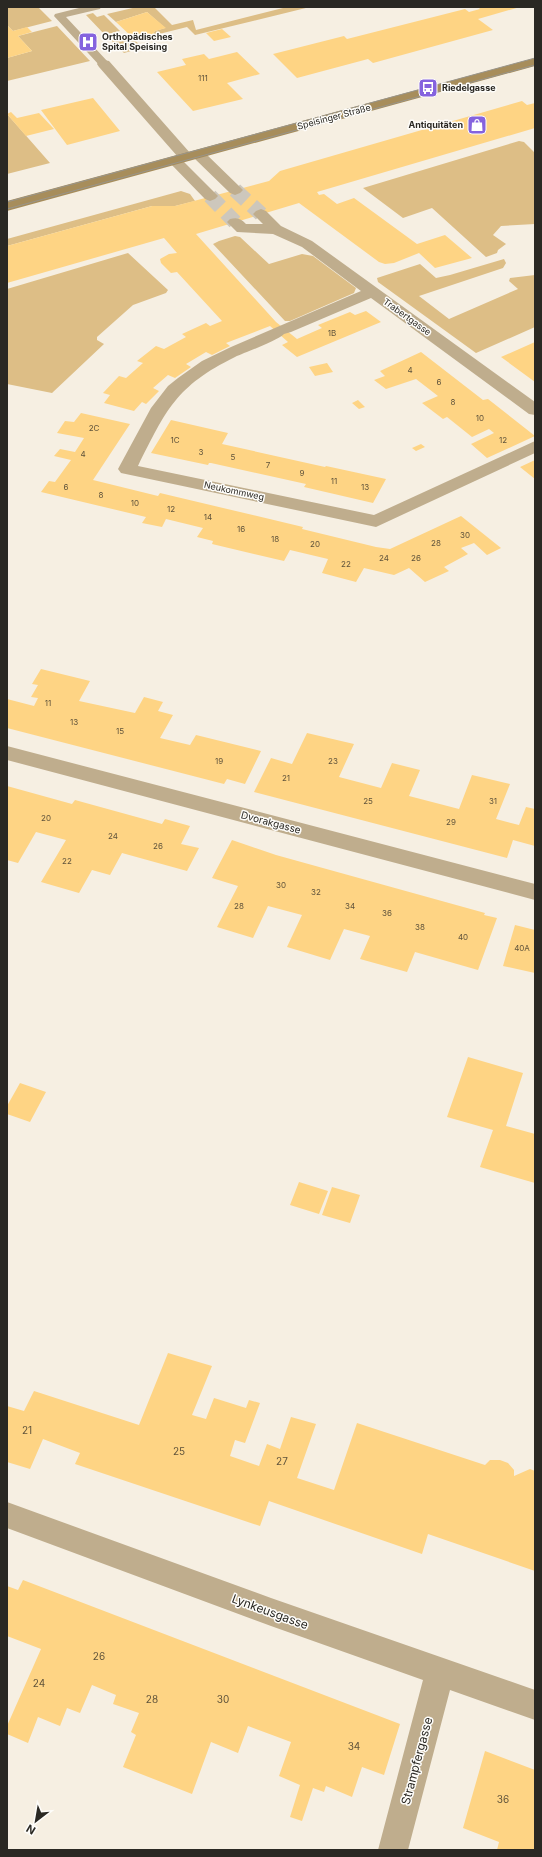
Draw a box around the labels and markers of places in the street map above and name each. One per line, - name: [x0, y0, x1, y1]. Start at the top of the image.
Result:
- hospital icon: Orthopädisches Spital Speising: [77, 31, 99, 53]
- place label: Orthopädisches Spital Speising: [102, 31, 173, 52]
- bus stop icon: Riedelgasse: [417, 77, 439, 99]
- place label: Riedelgasse: [442, 82, 496, 93]
- shop icon: Antiquitäten: [466, 114, 488, 136]
- place label: Antiquitäten: [408, 119, 463, 130]

